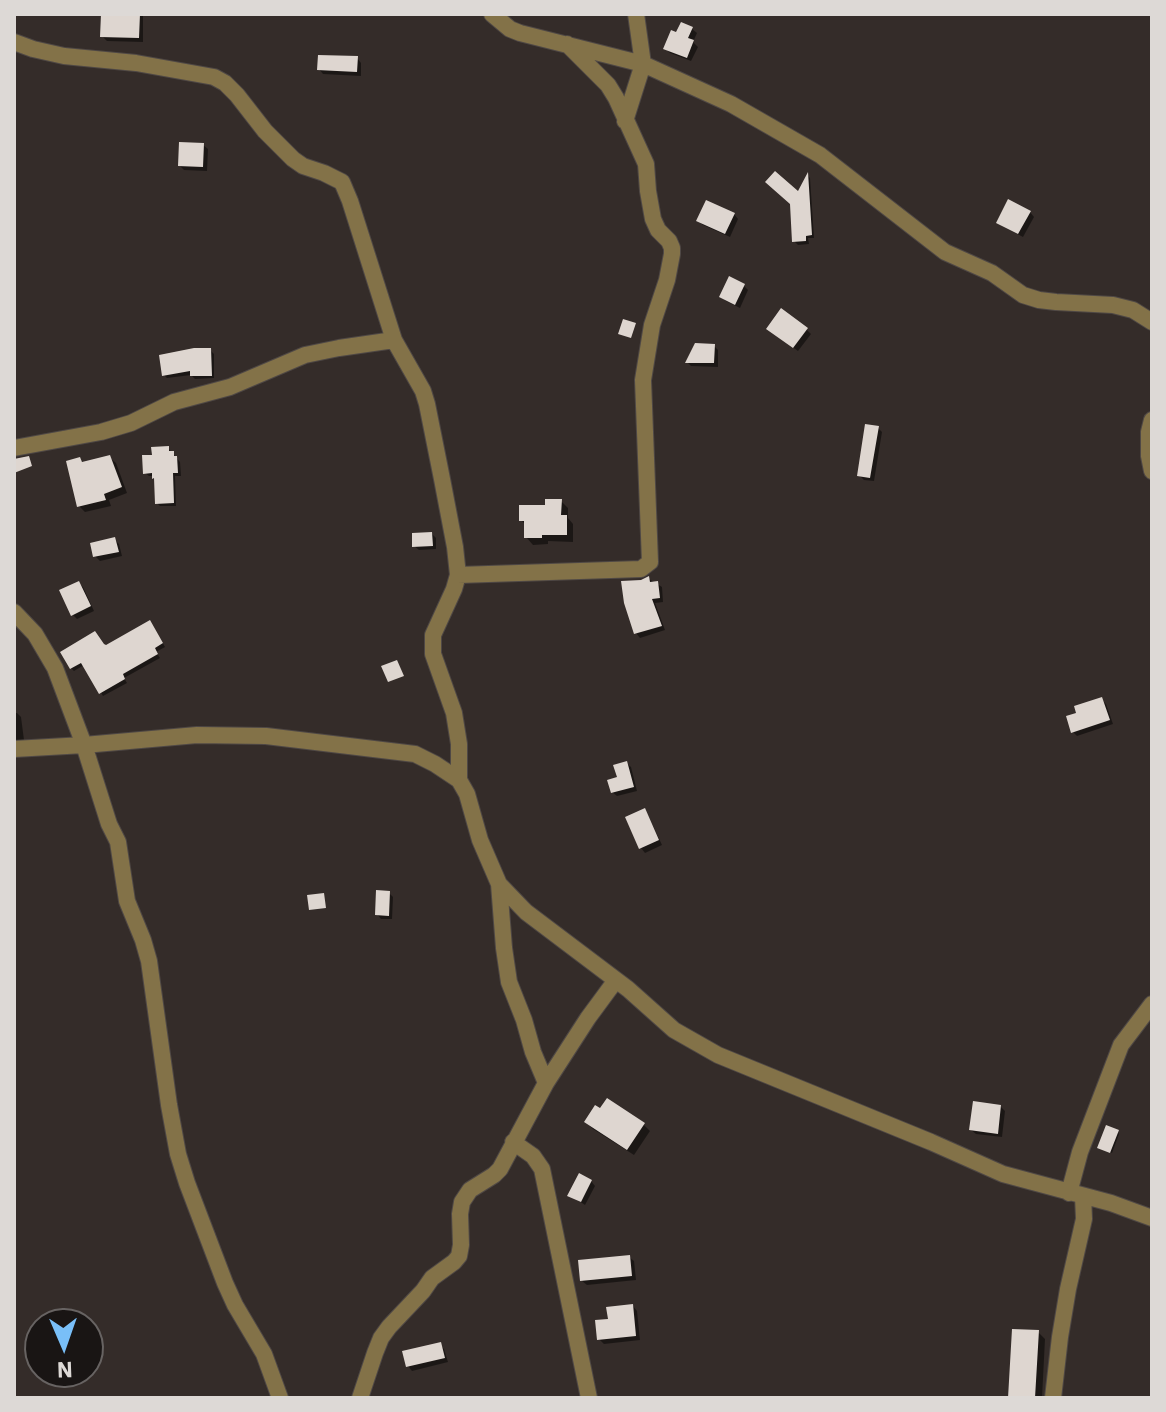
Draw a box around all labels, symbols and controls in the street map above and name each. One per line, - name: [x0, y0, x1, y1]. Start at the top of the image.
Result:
- north arrow: [24, 1308, 104, 1388]
- text: N: [56, 1356, 73, 1385]

